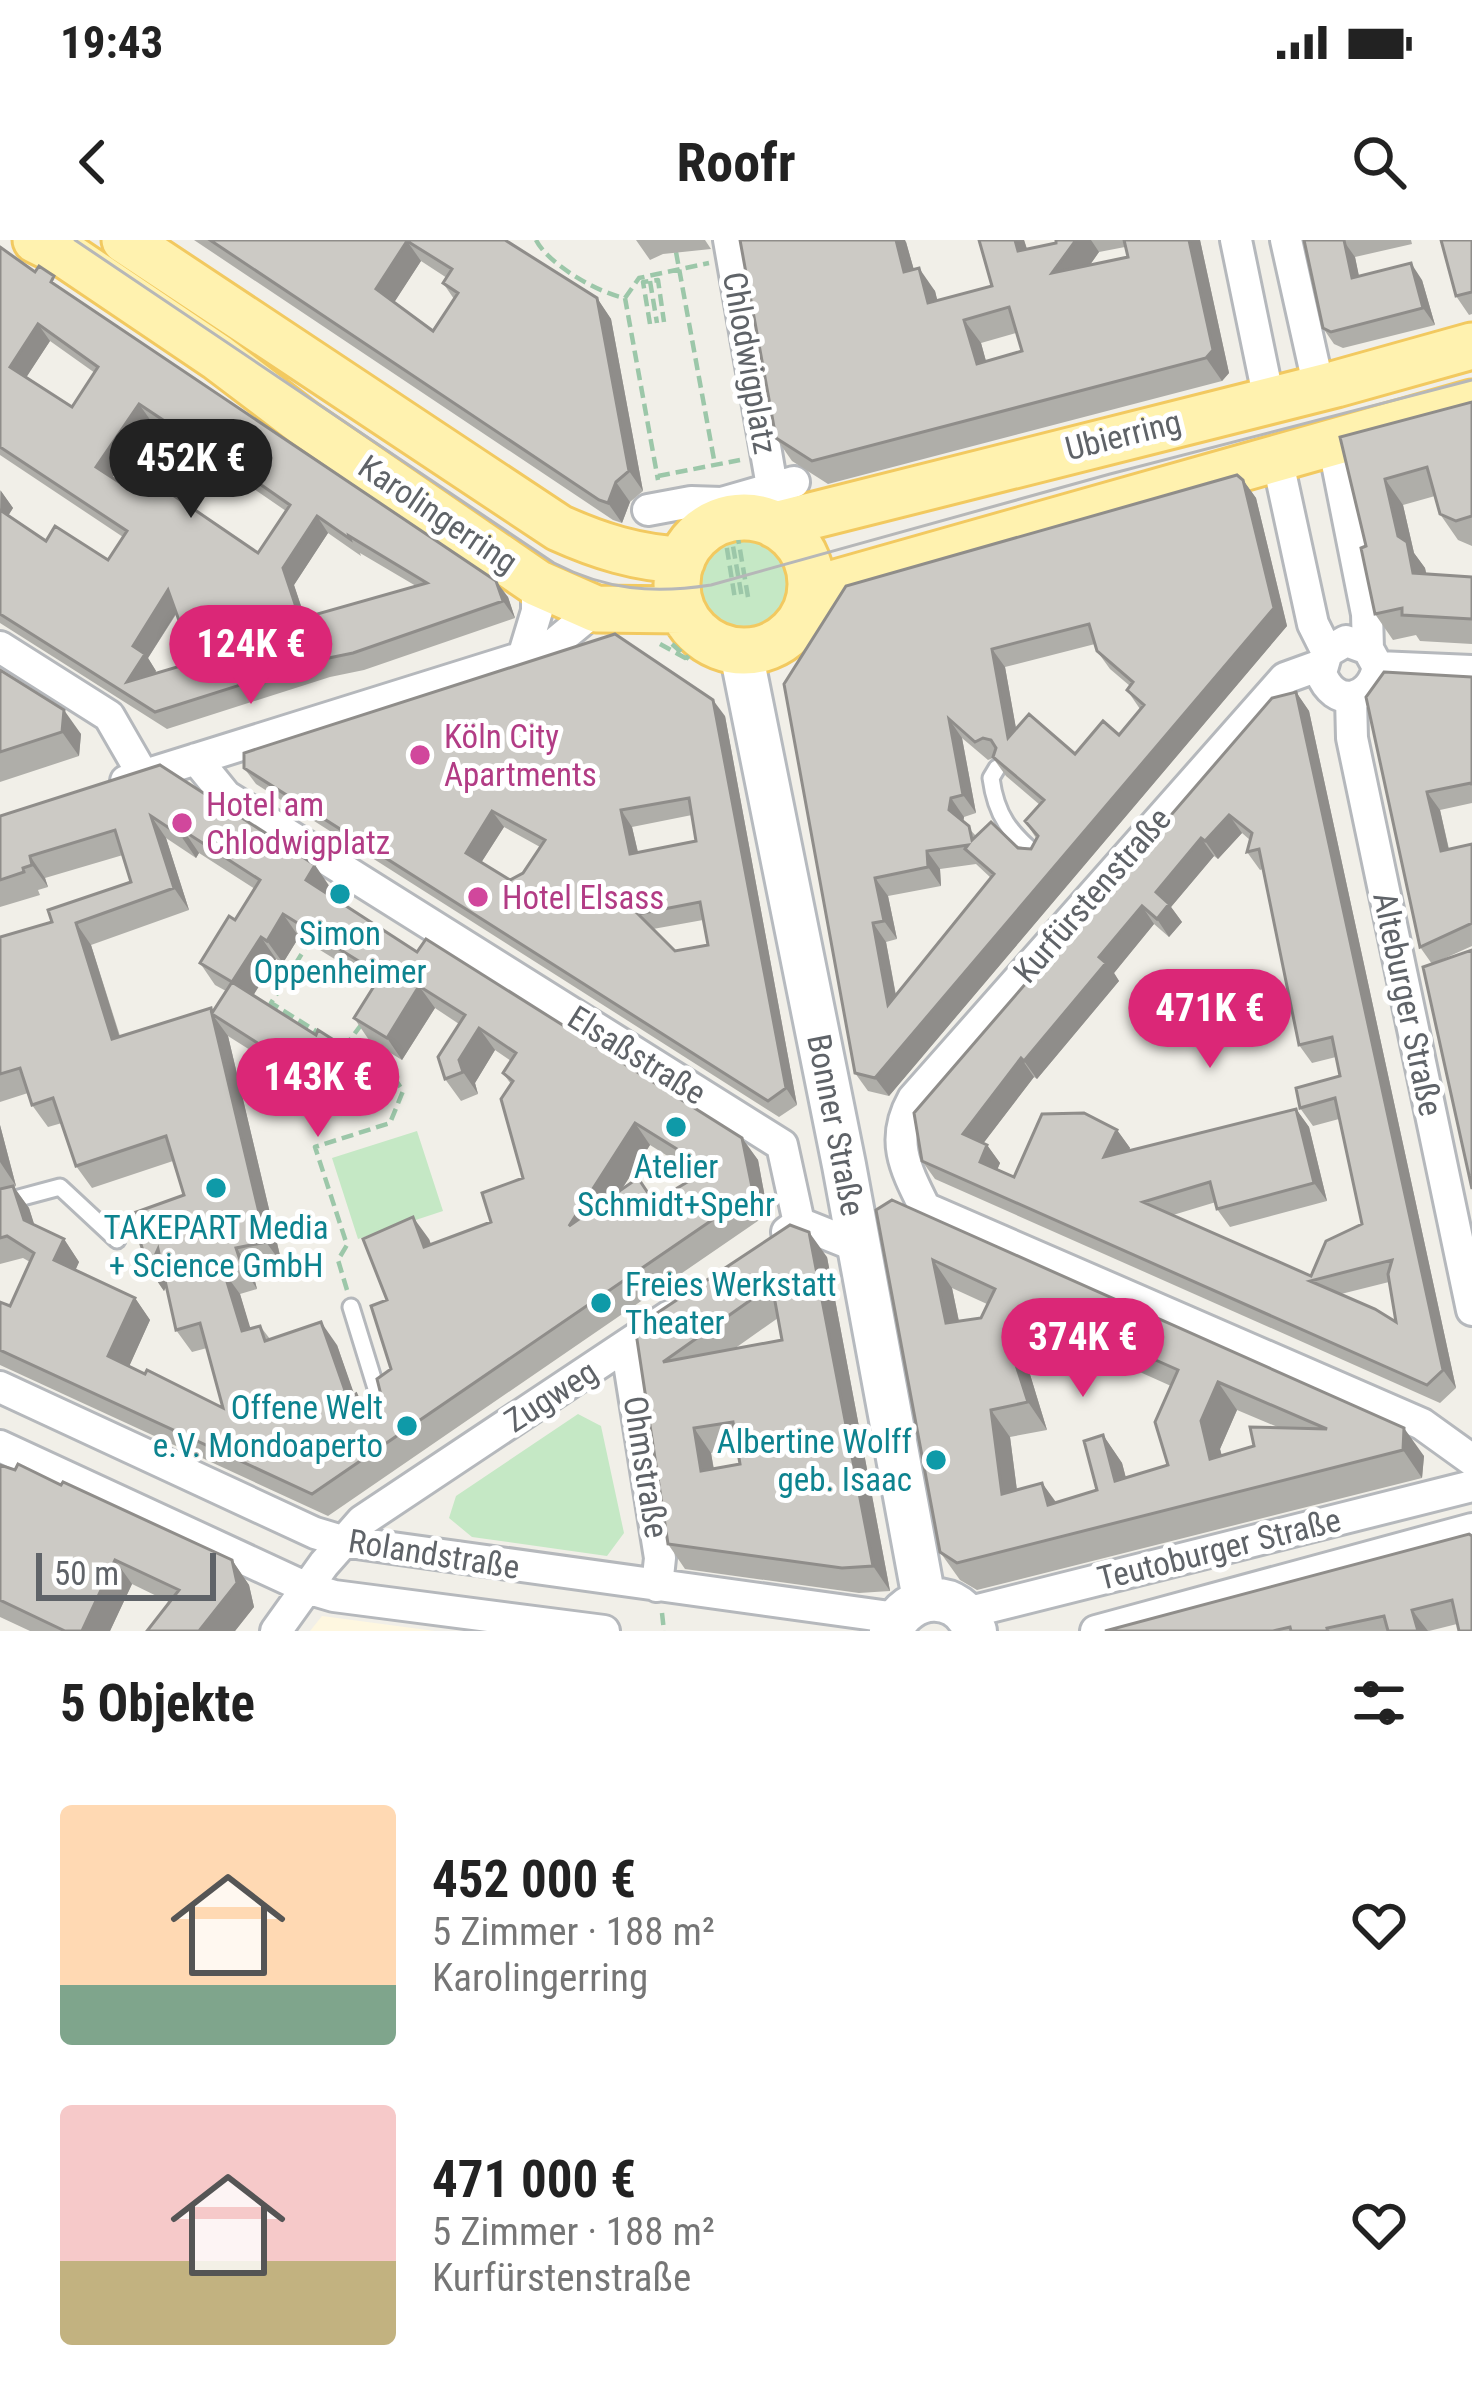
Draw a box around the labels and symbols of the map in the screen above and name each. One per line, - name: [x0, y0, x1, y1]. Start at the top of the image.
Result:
- street label: Chlodwigplatz: [715, 269, 785, 457]
- street label: Ubierring: [1061, 402, 1185, 468]
- pin: 452K €: [93, 419, 289, 521]
- street label: Karolingerring: [351, 447, 525, 581]
- pin: 124K €: [153, 605, 349, 707]
- place label: Köln City Apartments: [444, 717, 597, 794]
- marker: Köln City Apartments: [407, 742, 433, 768]
- place label: Hotel am Chlodwigplatz: [206, 785, 390, 862]
- street label: Kurfürstenstraße: [1005, 799, 1179, 991]
- marker: Hotel am Chlodwigplatz: [169, 810, 195, 836]
- place label: Hotel Elsass: [502, 878, 664, 917]
- marker: Simon Oppenheimer: [327, 881, 353, 907]
- marker: Hotel Elsass: [465, 884, 491, 910]
- street label: Alteburger Straße: [1365, 888, 1451, 1120]
- place label: Simon Oppenheimer: [253, 914, 427, 991]
- pin: 471K €: [1112, 969, 1308, 1071]
- street label: Elsaßstraße: [561, 997, 713, 1113]
- street label: Bonner Straße: [799, 1031, 873, 1219]
- pin: 143K €: [220, 1038, 416, 1140]
- marker: Atelier Schmidt+Spehr: [663, 1114, 689, 1140]
- place label: Atelier Schmidt+Spehr: [577, 1147, 775, 1224]
- marker: TAKEPART Media + Science GmbH: [203, 1175, 229, 1201]
- place label: TAKEPART Media + Science GmbH: [104, 1208, 328, 1285]
- place label: Freies Werkstatt Theater: [625, 1265, 837, 1342]
- marker: Freies Werkstatt Theater: [588, 1290, 614, 1316]
- pin: 374K €: [985, 1298, 1181, 1400]
- street label: Zugweg: [497, 1352, 605, 1440]
- place label: Offene Welt e.V. Mondoaperto: [153, 1388, 383, 1465]
- street label: Ohmstraße: [616, 1393, 676, 1541]
- marker: Offene Welt e.V. Mondoaperto: [394, 1413, 420, 1439]
- place label: Albertine Wolff geb. Isaac: [717, 1422, 913, 1499]
- marker: Albertine Wolff geb. Isaac: [923, 1447, 949, 1473]
- street label: Teutoburger Straße: [1093, 1500, 1345, 1598]
- street label: Rolandstraße: [346, 1521, 522, 1587]
- scale bar: [36, 1547, 216, 1600]

